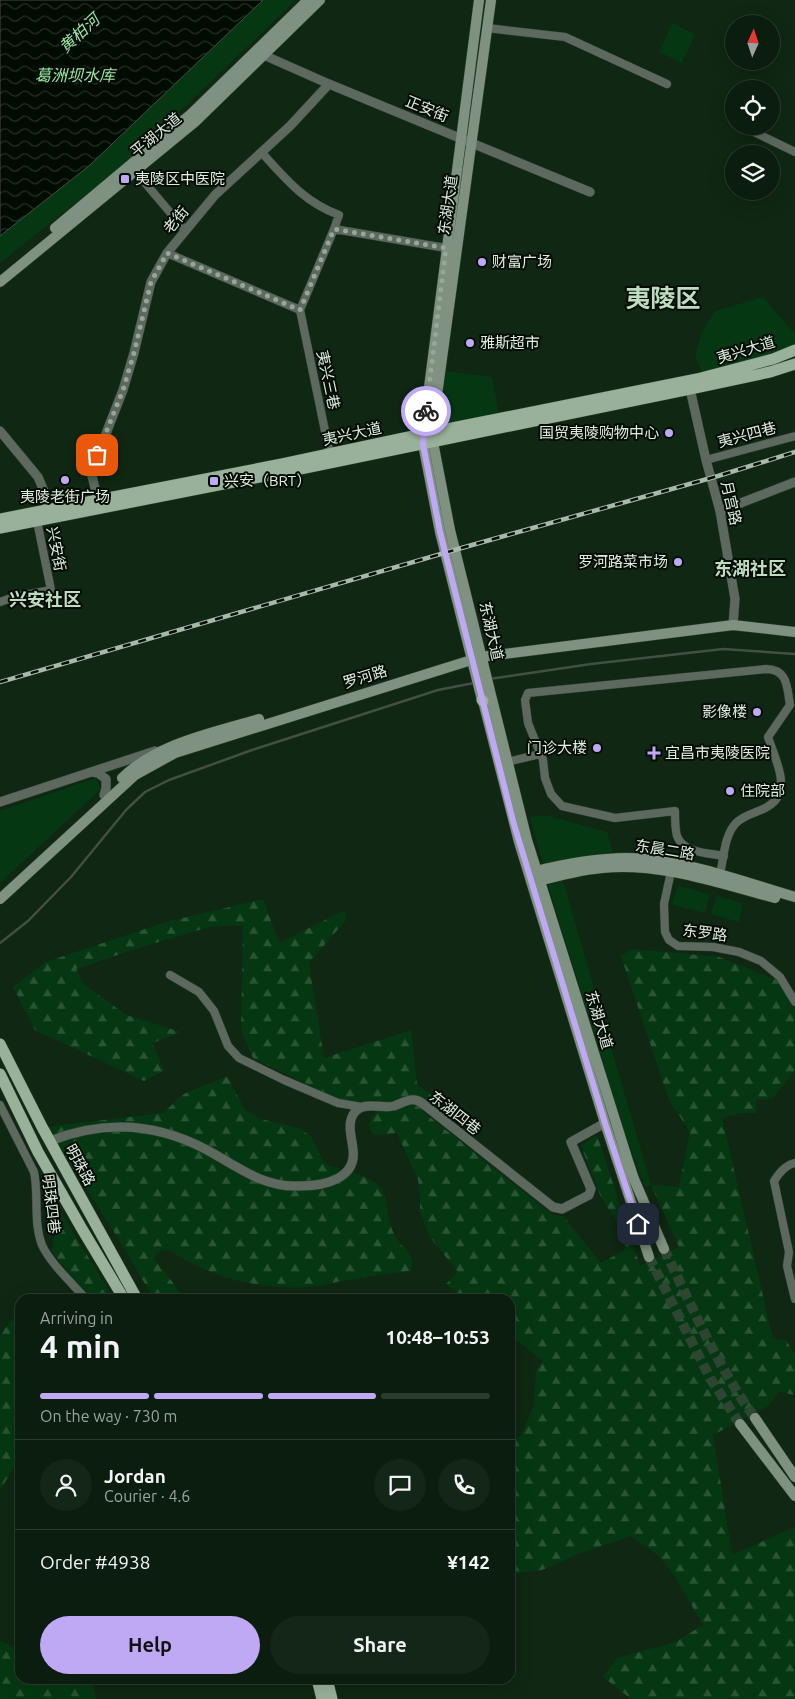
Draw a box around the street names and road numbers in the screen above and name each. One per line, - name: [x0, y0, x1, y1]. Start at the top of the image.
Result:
- street label: 正安街: [403, 92, 451, 125]
- street label: 平湖大道: [127, 109, 184, 160]
- street label: 东湖大道: [435, 174, 460, 236]
- street label: 老街: [160, 203, 192, 237]
- street label: 夷兴大道: [715, 333, 777, 366]
- street label: 夷兴三巷: [314, 349, 343, 411]
- street label: 夷兴大道: [321, 419, 383, 448]
- street label: 夷兴四巷: [716, 419, 778, 450]
- street label: 月宫路: [718, 479, 745, 527]
- street label: 兴安街: [44, 525, 69, 573]
- street label: 东湖大道: [476, 600, 507, 662]
- street label: 罗河路: [341, 662, 389, 691]
- street label: 东晨二路: [634, 836, 696, 863]
- street label: 东罗路: [682, 921, 728, 944]
- street label: 东湖大道: [583, 989, 616, 1051]
- street label: 东湖四巷: [426, 1087, 484, 1138]
- street label: 明珠路: [62, 1141, 99, 1189]
- street label: 明珠四巷: [39, 1173, 64, 1235]

